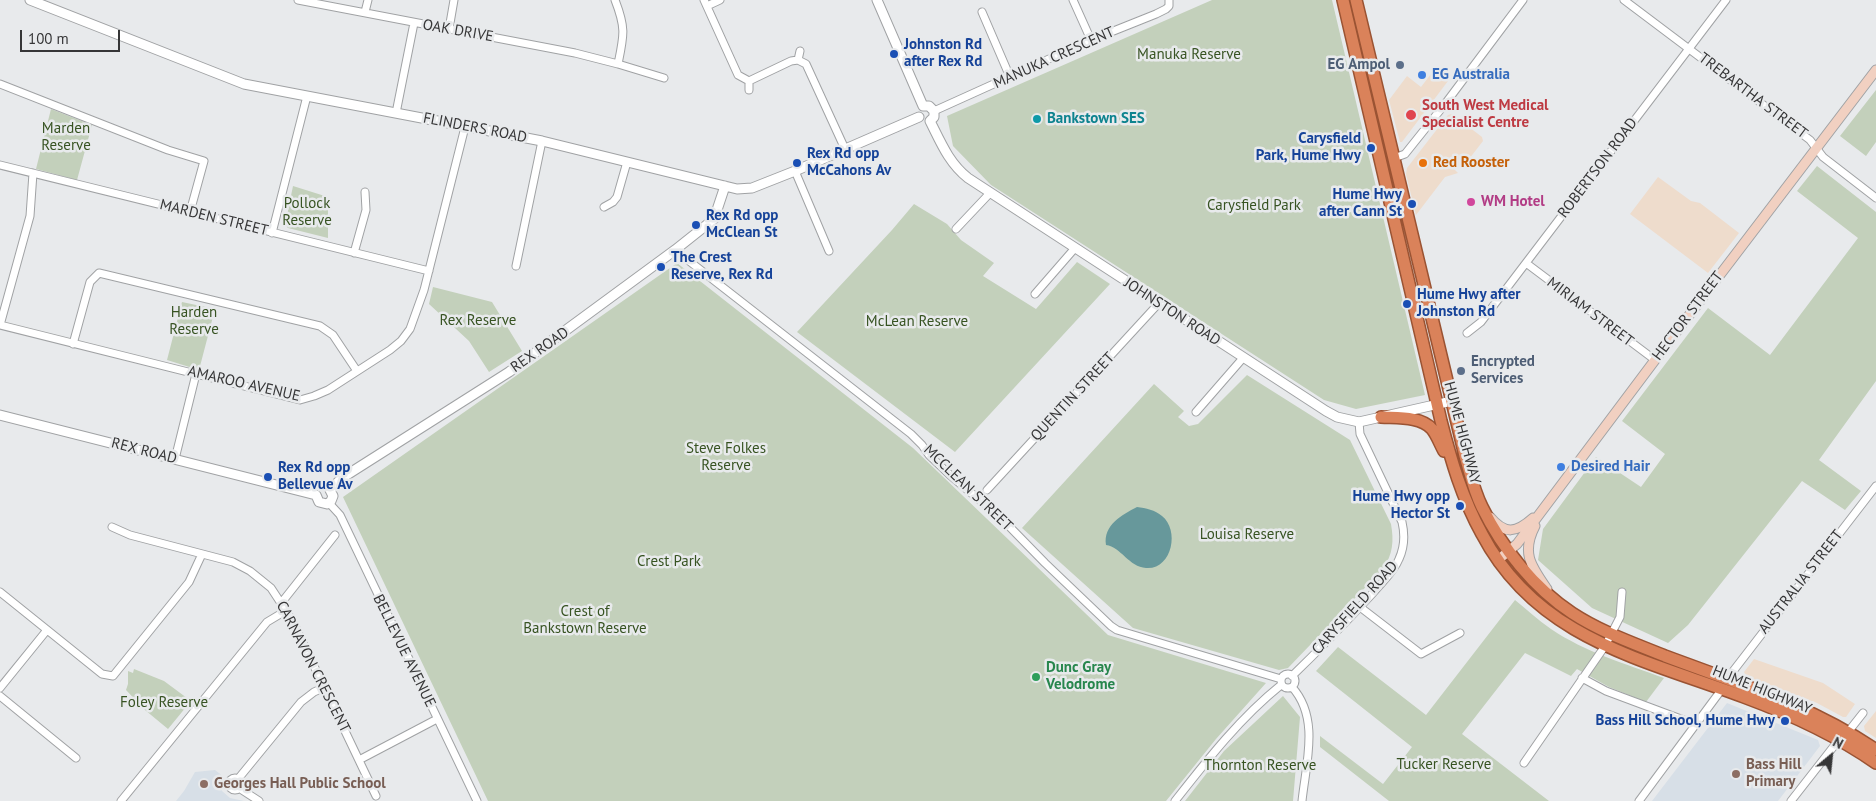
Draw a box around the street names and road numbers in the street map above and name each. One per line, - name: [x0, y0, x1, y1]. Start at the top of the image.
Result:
- street label: OAK DRIVE: [421, 16, 495, 46]
- street label: MANUKA CRESCENT: [991, 23, 1117, 93]
- street label: TREBARTHA STREET: [1695, 49, 1811, 143]
- street label: FLINDERS ROAD: [422, 109, 528, 147]
- street label: ROBERTSON ROAD: [1554, 114, 1642, 222]
- street label: MARDEN STREET: [158, 196, 270, 240]
- street label: HECTOR STREET: [1649, 268, 1727, 364]
- street label: JOHNSTON ROAD: [1120, 274, 1224, 350]
- street label: MIRIAM STREET: [1543, 274, 1637, 350]
- street label: REX ROAD: [507, 323, 573, 377]
- street label: QUENTIN STREET: [1027, 349, 1119, 445]
- street label: AMAROO AVENUE: [186, 362, 302, 406]
- street label: HUME HIGHWAY: [1440, 380, 1484, 486]
- street label: REX ROAD: [109, 434, 179, 468]
- street label: MCCLEAN STREET: [920, 441, 1016, 535]
- street label: AUSTRALIA STREET: [1755, 527, 1847, 637]
- street label: CARYSFIELD ROAD: [1308, 557, 1402, 659]
- street label: BELLEVUE AVENUE: [369, 592, 439, 710]
- street label: CARNAVON CRESCENT: [272, 598, 354, 736]
- street label: HUME HIGHWAY: [1710, 662, 1814, 718]

